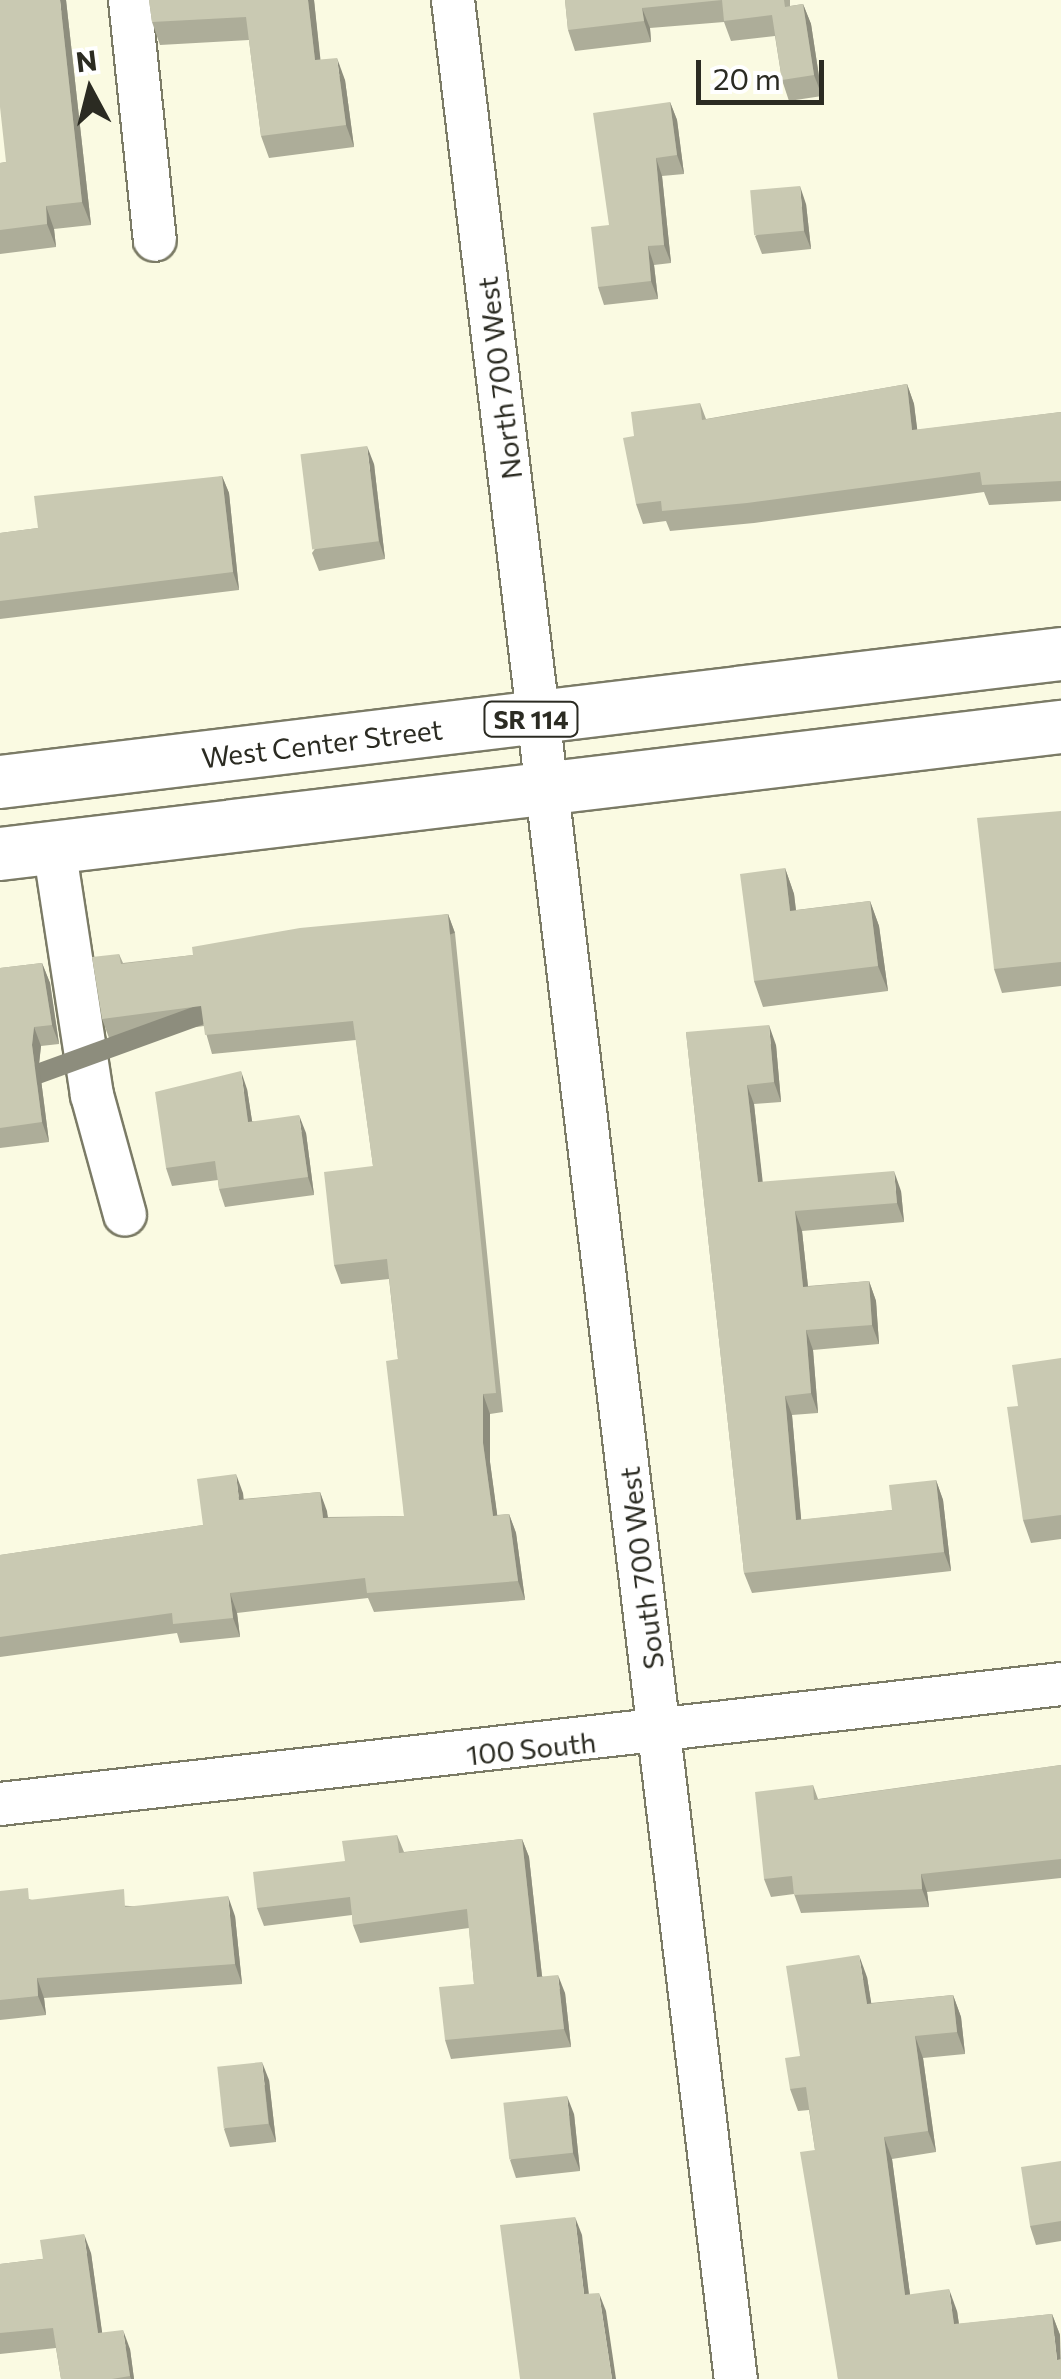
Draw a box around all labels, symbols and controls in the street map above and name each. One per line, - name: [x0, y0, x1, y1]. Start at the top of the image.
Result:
- north arrow: [40, 40, 140, 140]
- scale bar: [701, 40, 828, 102]
- text: N: [74, 42, 99, 78]
- text: 20 m: [713, 59, 781, 96]
- street label: North 700 West: [470, 275, 528, 481]
- road number: SR 114: [481, 699, 581, 739]
- street label: West Center Street: [200, 712, 444, 774]
- street label: South 700 West: [612, 1465, 670, 1671]
- street label: 100 South: [465, 1724, 597, 1772]

